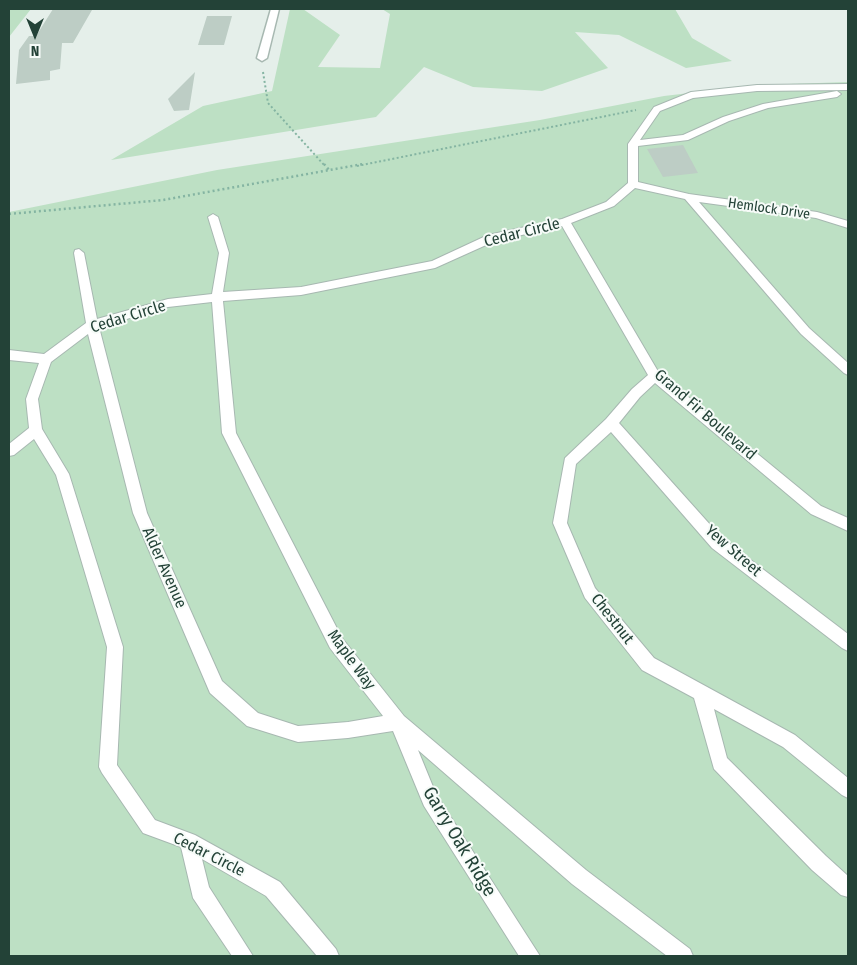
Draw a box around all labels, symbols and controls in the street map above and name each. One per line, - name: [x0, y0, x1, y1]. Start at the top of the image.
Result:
- north arrow: [10, 10, 60, 60]
- text: N: [31, 42, 39, 59]
- street label: Hemlock Drive: [727, 195, 811, 223]
- street label: Cedar Circle: [482, 214, 562, 252]
- street label: Cedar Circle: [88, 296, 168, 338]
- street label: Grand Fir Boulevard: [650, 366, 760, 464]
- street label: Yew Street: [701, 521, 765, 581]
- street label: Alder Avenue: [138, 525, 190, 611]
- street label: Chestnut: [586, 590, 638, 648]
- street label: Maple Way: [323, 626, 379, 694]
- street label: Garry Oak Ridge: [417, 783, 501, 901]
- street label: Cedar Circle: [170, 829, 248, 881]

